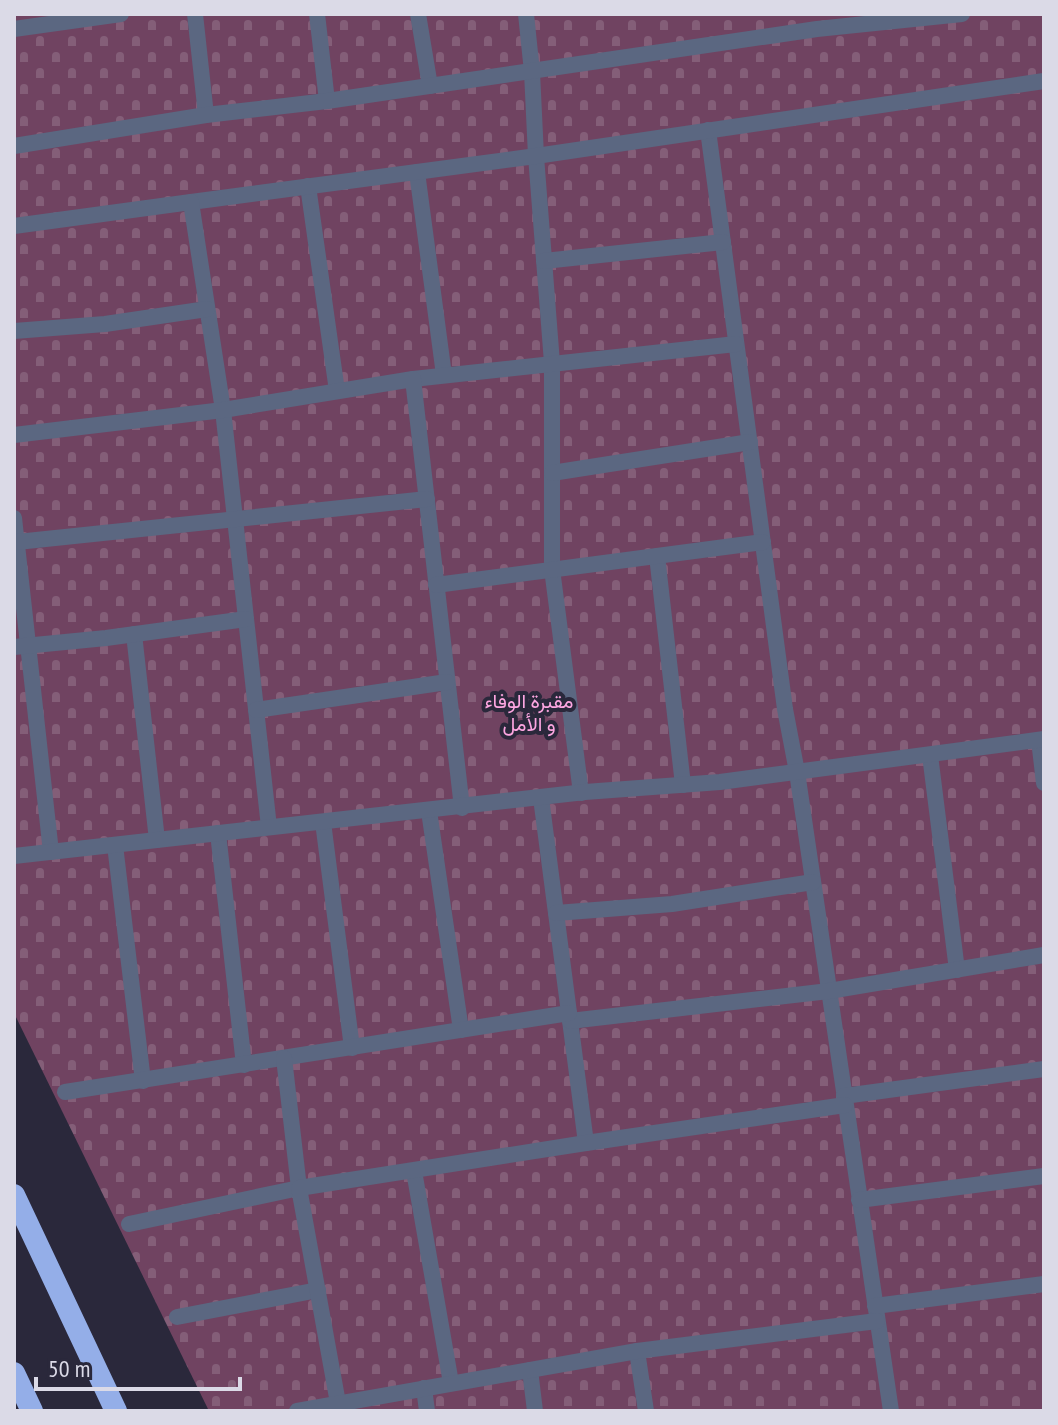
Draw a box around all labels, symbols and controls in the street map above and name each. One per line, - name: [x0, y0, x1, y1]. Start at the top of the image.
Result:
- park label: مقبرة الوفاء و الأمل: [484, 688, 574, 737]
- scale bar: [36, 1341, 240, 1391]
- text: 50 m: [48, 1353, 90, 1384]

